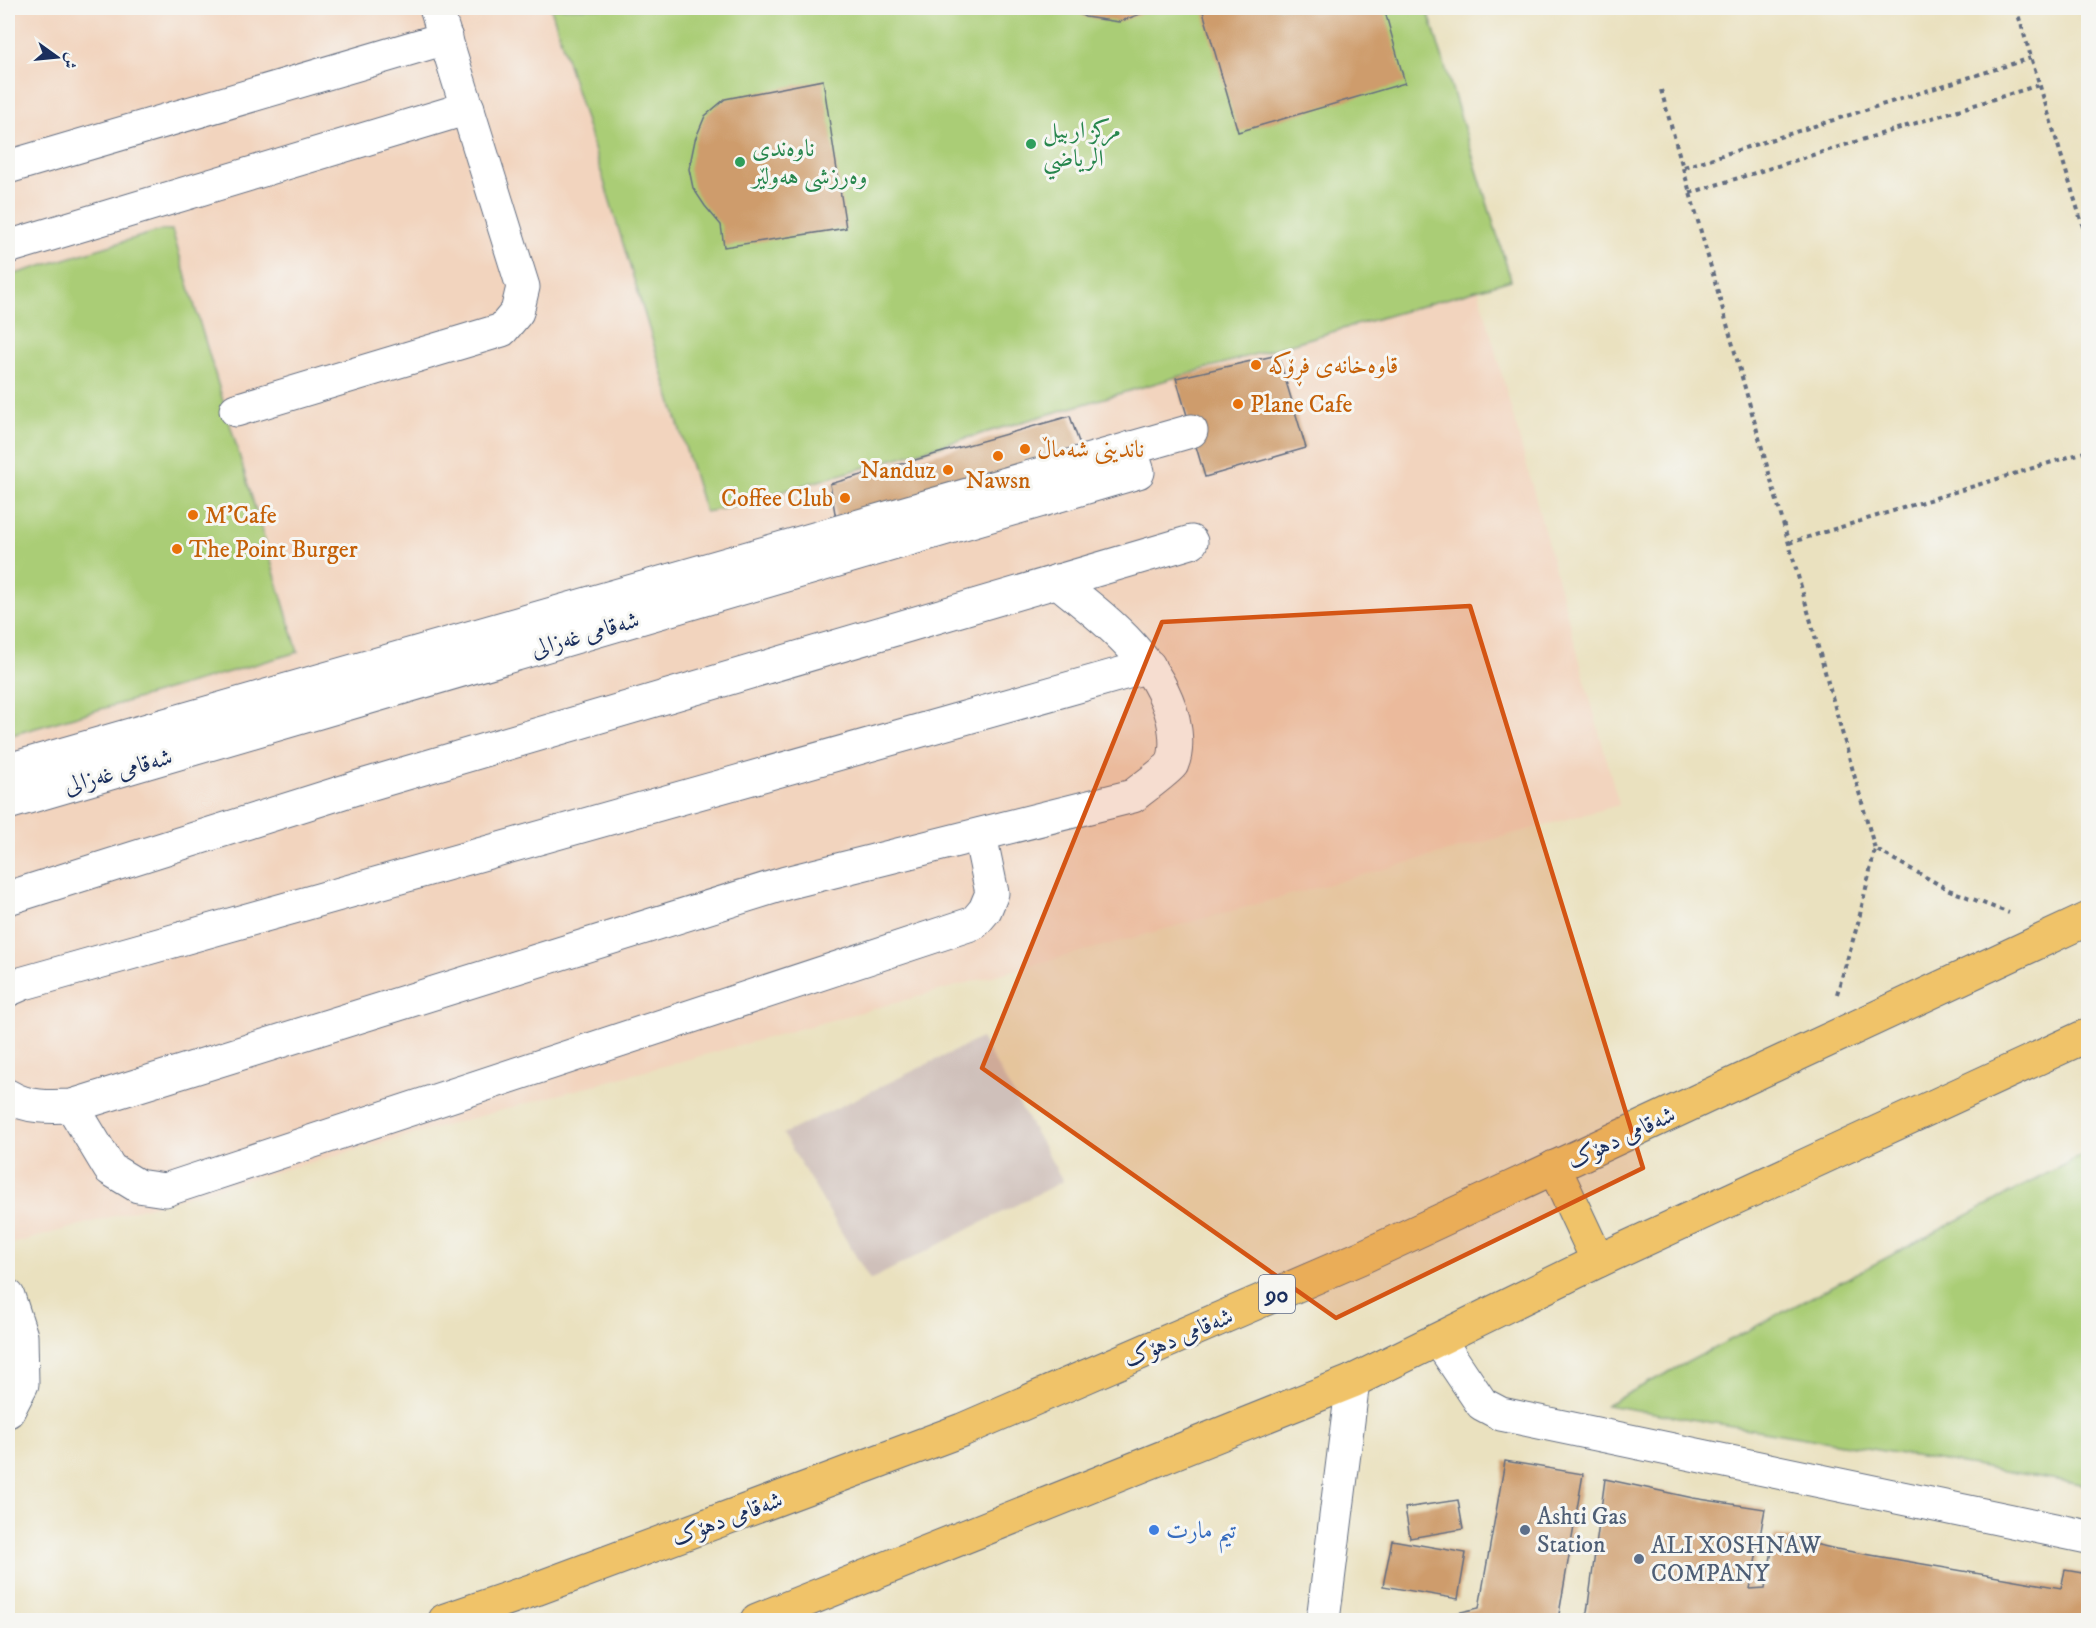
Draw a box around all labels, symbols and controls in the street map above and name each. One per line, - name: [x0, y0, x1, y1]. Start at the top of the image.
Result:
- north arrow: [27, 27, 87, 87]
- text: ش: [59, 50, 82, 71]
- place label: مركز اربيل الرياضي: [1043, 116, 1121, 180]
- place label: ناوەندی وەرزشی هەولێر: [749, 134, 867, 193]
- marker: مركز اربيل الرياضي: [1024, 137, 1038, 151]
- marker: ناوەندی وەرزشی هەولێر: [733, 155, 747, 169]
- place label: قاوەخانەی فڕۆکە: [1268, 350, 1398, 387]
- marker: قاوەخانەی فڕۆکە: [1249, 358, 1263, 372]
- place label: Plane Cafe: [1250, 390, 1352, 420]
- marker: Plane Cafe: [1231, 397, 1245, 411]
- place label: ناندینی شەماڵ: [1037, 435, 1144, 465]
- marker: ناندینی شەماڵ: [1018, 442, 1032, 456]
- marker: Nawsn: [991, 449, 1005, 463]
- place label: Nanduz: [860, 456, 937, 486]
- marker: Nanduz: [941, 463, 955, 477]
- place label: Nawsn: [965, 466, 1031, 496]
- place label: Coffee Club: [721, 484, 833, 514]
- marker: Coffee Club: [838, 491, 852, 505]
- place label: M'Cafe: [205, 501, 277, 531]
- marker: M'Cafe: [186, 508, 200, 522]
- place label: The Point Burger: [189, 535, 358, 565]
- marker: The Point Burger: [170, 542, 184, 556]
- street label: شەقامی غەزالی: [527, 605, 643, 665]
- street label: شەقامی غەزالی: [60, 742, 176, 802]
- street label: شەقامی دهۆک: [1562, 1100, 1681, 1176]
- road number: 90: [1259, 1275, 1295, 1313]
- street label: شەقامی دهۆک: [1119, 1301, 1238, 1374]
- street label: شەقامی دهۆک: [668, 1485, 787, 1553]
- place label: Ashti Gas Station: [1537, 1502, 1627, 1560]
- place label: تيم مارت: [1166, 1516, 1236, 1554]
- marker: تيم مارت: [1147, 1523, 1161, 1537]
- marker: Ashti Gas Station: [1518, 1523, 1532, 1537]
- place label: ALI XOSHNAW COMPANY: [1651, 1531, 1822, 1589]
- marker: ALI XOSHNAW COMPANY: [1632, 1552, 1646, 1566]

